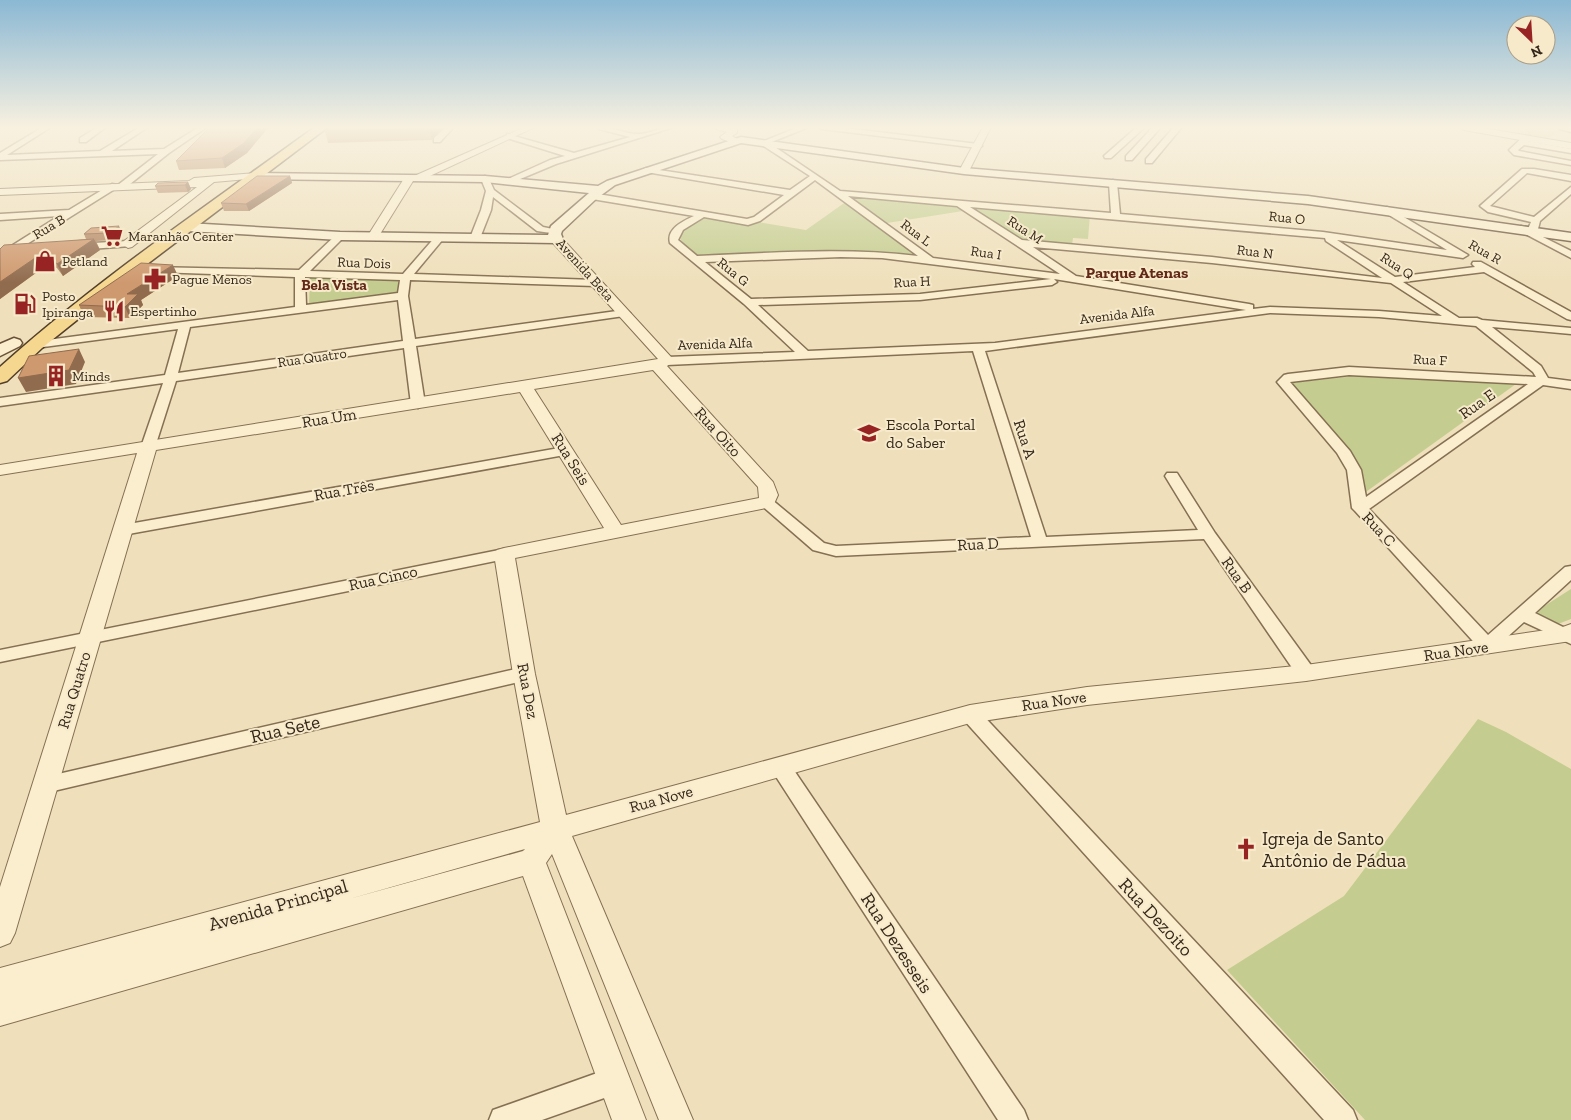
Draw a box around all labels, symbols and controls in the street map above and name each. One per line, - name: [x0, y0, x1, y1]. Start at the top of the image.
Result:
- north arrow: [1506, 15, 1556, 65]
- text: N: [1528, 41, 1545, 61]
- street label: Rua O: [1268, 208, 1306, 228]
- street label: Rua B: [30, 211, 68, 243]
- street label: Rua M: [1004, 212, 1046, 248]
- street label: Rua L: [897, 216, 935, 250]
- supermarket icon: Maranhão Center: [99, 223, 125, 249]
- place label: Maranhão Center: [128, 228, 234, 245]
- street label: Avenida Beta: [552, 235, 618, 305]
- street label: Rua R: [1466, 236, 1505, 268]
- street label: Rua N: [1236, 241, 1274, 263]
- street label: Rua I: [969, 242, 1003, 264]
- shop icon: Petland: [32, 248, 58, 274]
- street label: Rua Q: [1377, 249, 1417, 283]
- place label: Petland: [62, 253, 108, 270]
- street label: Rua Dois: [337, 254, 391, 272]
- street label: Rua G: [714, 254, 753, 290]
- district label: Parque Atenas: [1086, 263, 1188, 282]
- pharmacy icon: Pague Menos: [142, 266, 168, 292]
- place label: Pague Menos: [172, 271, 252, 288]
- street label: Rua H: [893, 273, 931, 291]
- district label: Bela Vista: [301, 276, 367, 294]
- place label: Posto Ipiranga: [42, 288, 93, 321]
- fuel station icon: Posto Ipiranga: [12, 291, 38, 317]
- restaurant icon: Espertinho: [101, 298, 127, 324]
- street label: Avenida Alfa: [1079, 302, 1156, 328]
- place label: Espertinho: [130, 303, 197, 320]
- street label: Avenida Alfa: [677, 334, 753, 354]
- street label: Rua Quatro: [276, 345, 348, 371]
- street label: Rua F: [1412, 351, 1448, 369]
- building icon: Minds: [43, 363, 69, 389]
- place label: Minds: [72, 368, 110, 385]
- street label: Rua E: [1455, 385, 1499, 423]
- street label: Rua Oito: [691, 403, 745, 461]
- street label: Rua Um: [300, 404, 358, 432]
- place label: Escola Portal do Saber: [886, 415, 975, 452]
- street label: Rua A: [1010, 417, 1040, 462]
- school or university icon: Escola Portal do Saber: [856, 420, 882, 446]
- street label: Rua Seis: [548, 429, 594, 489]
- street label: Rua Três: [312, 475, 376, 505]
- street label: Rua C: [1358, 508, 1400, 550]
- street label: Rua D: [957, 533, 999, 555]
- street label: Rua B: [1218, 553, 1256, 597]
- street label: Rua Cinco: [347, 561, 419, 595]
- street label: Rua Nove: [1422, 637, 1490, 665]
- street label: Rua Quatro: [53, 649, 95, 731]
- street label: Rua Dez: [513, 661, 543, 721]
- street label: Rua Nove: [1020, 687, 1088, 715]
- street label: Rua Sete: [248, 710, 322, 748]
- street label: Rua Nove: [627, 781, 695, 817]
- place label: Igreja de Santo Antônio de Pádua: [1262, 827, 1406, 872]
- church icon: Igreja de Santo Antônio de Pádua: [1233, 836, 1259, 862]
- street label: Rua Dezoito: [1114, 873, 1198, 961]
- street label: Avenida Principal: [206, 874, 350, 936]
- street label: Rua Dezesseis: [856, 888, 938, 998]

